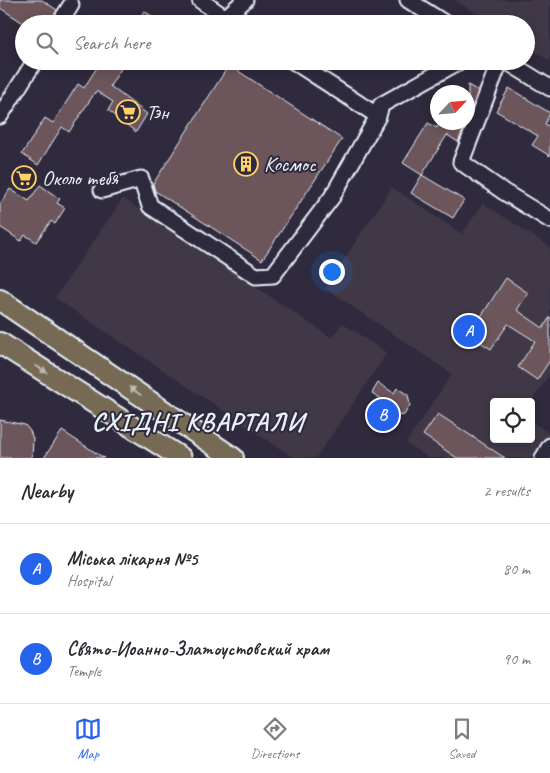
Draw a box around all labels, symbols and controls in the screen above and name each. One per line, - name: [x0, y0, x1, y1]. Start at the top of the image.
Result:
- search box: [15, 15, 535, 70]
- icon: search: [33, 29, 61, 57]
- text: Search here: [73, 31, 150, 55]
- north arrow: [430, 85, 475, 130]
- supermarket icon: Тэн: [115, 99, 141, 125]
- place label: Тэн: [146, 99, 170, 125]
- building icon: Космос: [233, 151, 259, 177]
- place label: Космос: [264, 151, 317, 177]
- supermarket icon: Около тебя: [11, 165, 37, 191]
- place label: Около тебя: [42, 165, 119, 191]
- your location: [319, 259, 345, 285]
- pin: A: [453, 312, 485, 350]
- one-way arrow: [35, 364, 48, 373]
- one-way arrow: [128, 386, 141, 396]
- pin: B: [367, 396, 399, 434]
- map controls: [490, 398, 535, 443]
- button: locate: [490, 398, 535, 443]
- district label: СХІДНІ КВАРТАЛИ: [92, 405, 308, 438]
- text: Nearby: [20, 478, 73, 504]
- text: 2 results: [483, 481, 530, 501]
- text: Міська лікарня №5: [67, 547, 198, 571]
- text: A: [32, 559, 40, 579]
- text: 80 m: [503, 559, 530, 579]
- text: Hospital: [67, 571, 111, 591]
- text: Свято-Иоанно-Златоустовский храм: [67, 637, 329, 661]
- text: B: [32, 649, 40, 669]
- text: 90 m: [503, 649, 530, 669]
- text: Temple: [67, 661, 101, 681]
- tab: Map: [74, 715, 102, 762]
- tab: Directions: [251, 715, 299, 762]
- tab: Saved: [448, 715, 476, 762]

